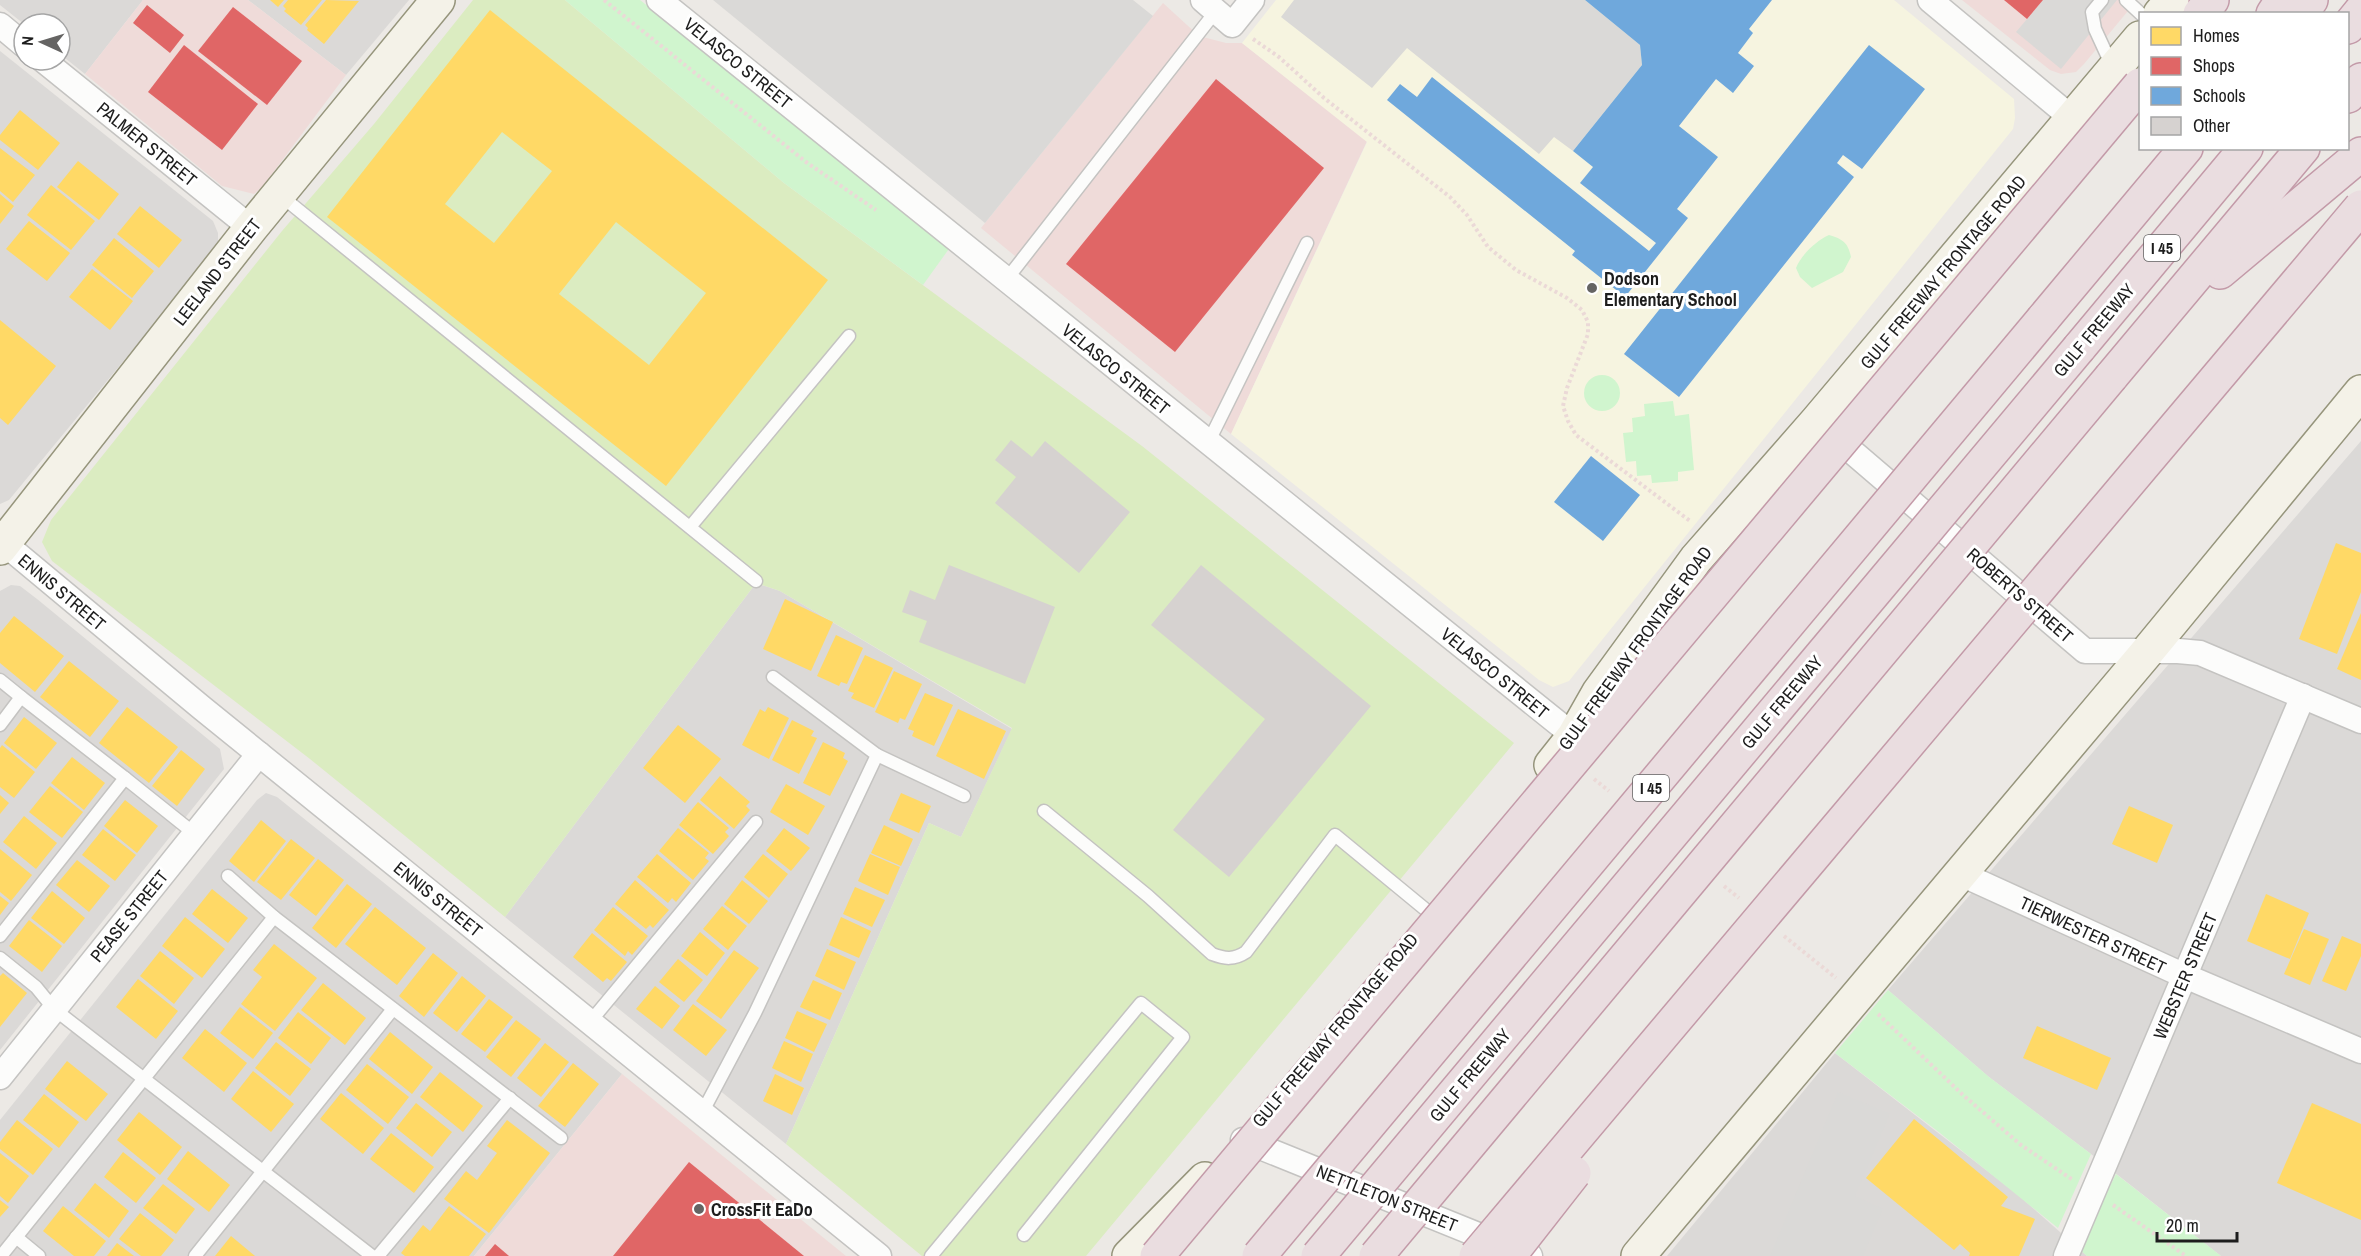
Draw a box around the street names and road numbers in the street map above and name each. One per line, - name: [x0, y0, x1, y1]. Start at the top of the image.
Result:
- street label: VELASCO STREET: [679, 12, 797, 114]
- street label: PALMER STREET: [92, 96, 202, 192]
- street label: GULF FREEWAY FRONTAGE ROAD: [1854, 170, 2032, 374]
- street label: LEELAND STREET: [167, 213, 267, 331]
- road number: I 45: [2144, 235, 2180, 261]
- street label: GULF FREEWAY: [2048, 278, 2141, 382]
- street label: VELASCO STREET: [1057, 318, 1175, 420]
- street label: GULF FREEWAY FRONTAGE ROAD: [1552, 541, 1718, 755]
- street label: ROBERTS STREET: [1961, 542, 2079, 648]
- street label: ENNIS STREET: [13, 548, 111, 636]
- street label: VELASCO STREET: [1436, 622, 1554, 724]
- street label: GULF FREEWAY: [1736, 650, 1829, 754]
- road number: I 45: [1633, 775, 1669, 801]
- street label: ENNIS STREET: [388, 855, 488, 943]
- street label: PEASE STREET: [84, 865, 174, 967]
- street label: TIERWESTER STREET: [2016, 890, 2170, 980]
- street label: WEBSTER STREET: [2147, 909, 2223, 1043]
- street label: GULF FREEWAY FRONTAGE ROAD: [1246, 928, 1424, 1132]
- street label: GULF FREEWAY: [1424, 1023, 1517, 1127]
- street label: NETTLETON STREET: [1313, 1158, 1461, 1238]

